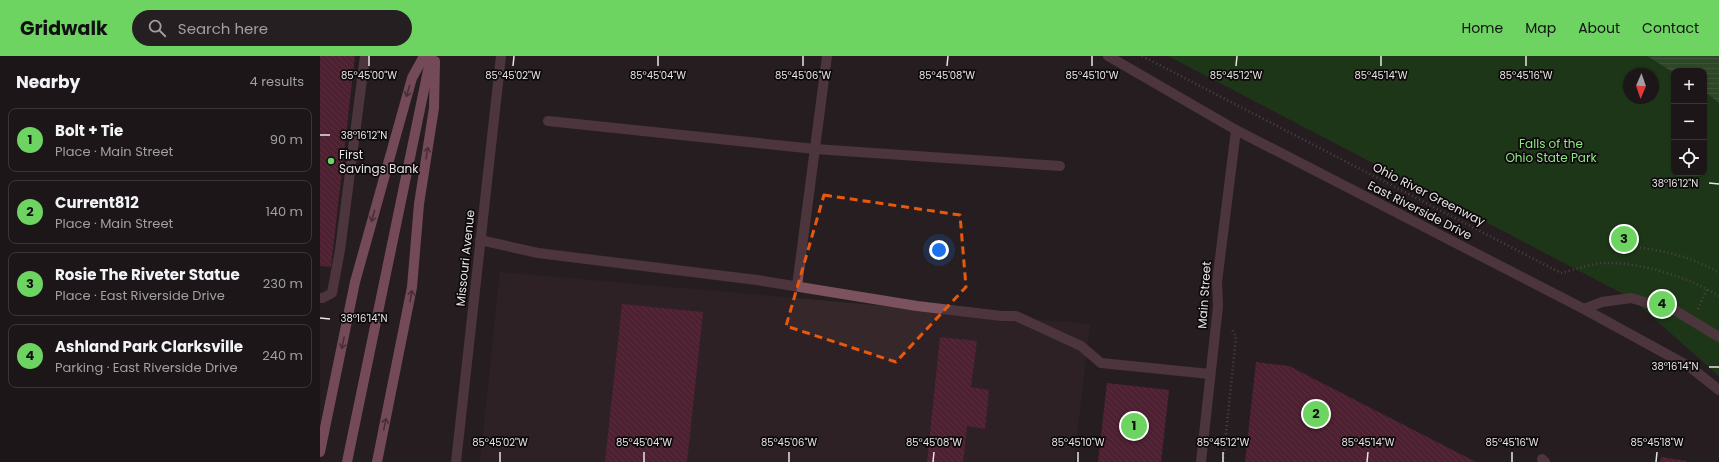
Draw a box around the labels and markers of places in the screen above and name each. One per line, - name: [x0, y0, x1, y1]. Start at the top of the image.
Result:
- place label: First Savings Bank: [339, 146, 419, 177]
- marker: First Savings Bank: [326, 156, 336, 166]
- pin: 3: [1611, 224, 1637, 254]
- pin: 4: [1649, 289, 1675, 319]
- pin: 2: [1303, 399, 1329, 429]
- pin: 1: [1121, 411, 1147, 441]

